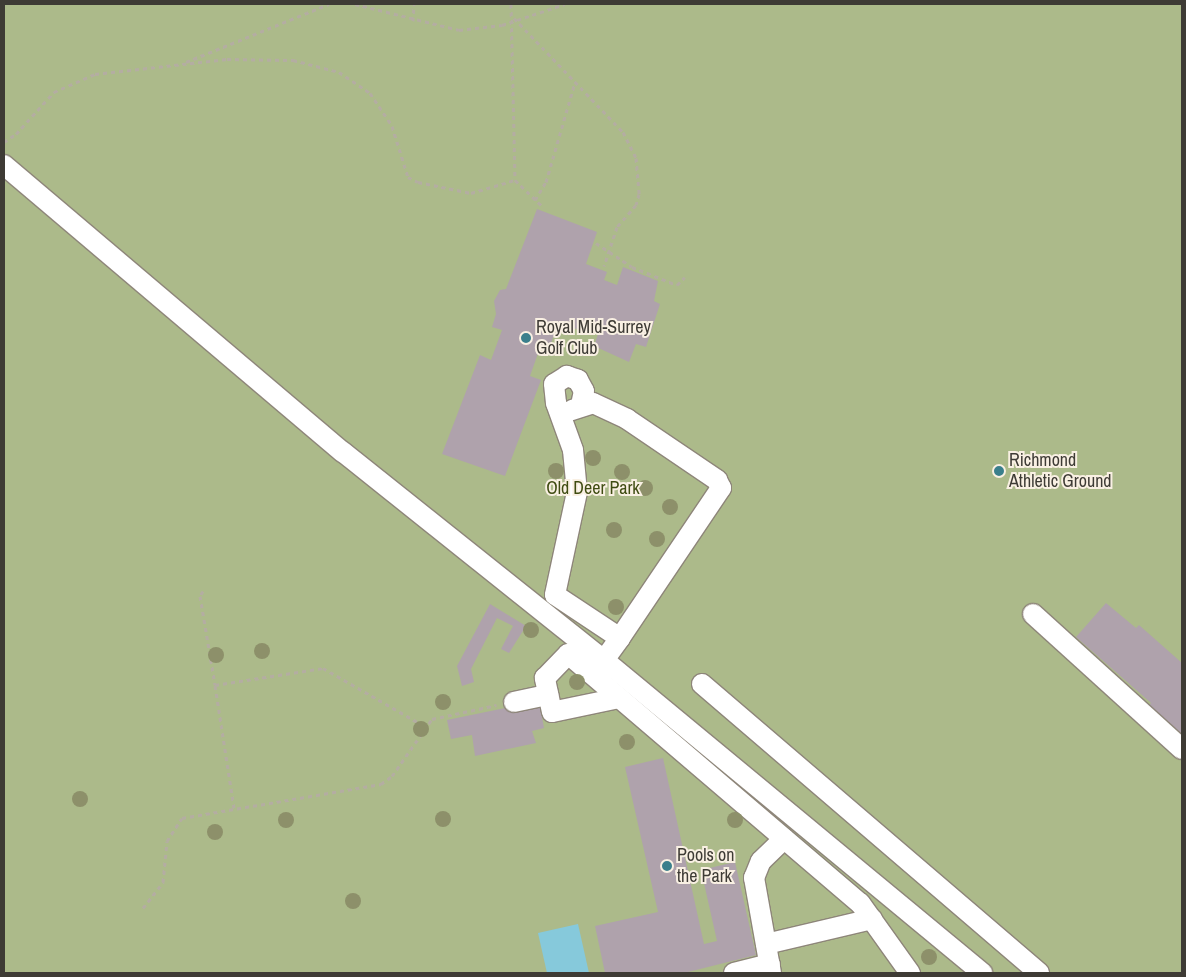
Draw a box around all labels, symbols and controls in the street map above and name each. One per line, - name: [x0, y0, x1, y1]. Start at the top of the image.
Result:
- place label: Royal Mid-Surrey Golf Club: [536, 317, 651, 359]
- marker: Royal Mid-Surrey Golf Club: [520, 332, 532, 344]
- place label: Richmond Athletic Ground: [1009, 450, 1112, 492]
- marker: Richmond Athletic Ground: [993, 465, 1005, 477]
- park label: Old Deer Park: [546, 477, 640, 499]
- place label: Pools on the Park: [677, 845, 734, 888]
- marker: Pools on the Park: [661, 860, 673, 872]

